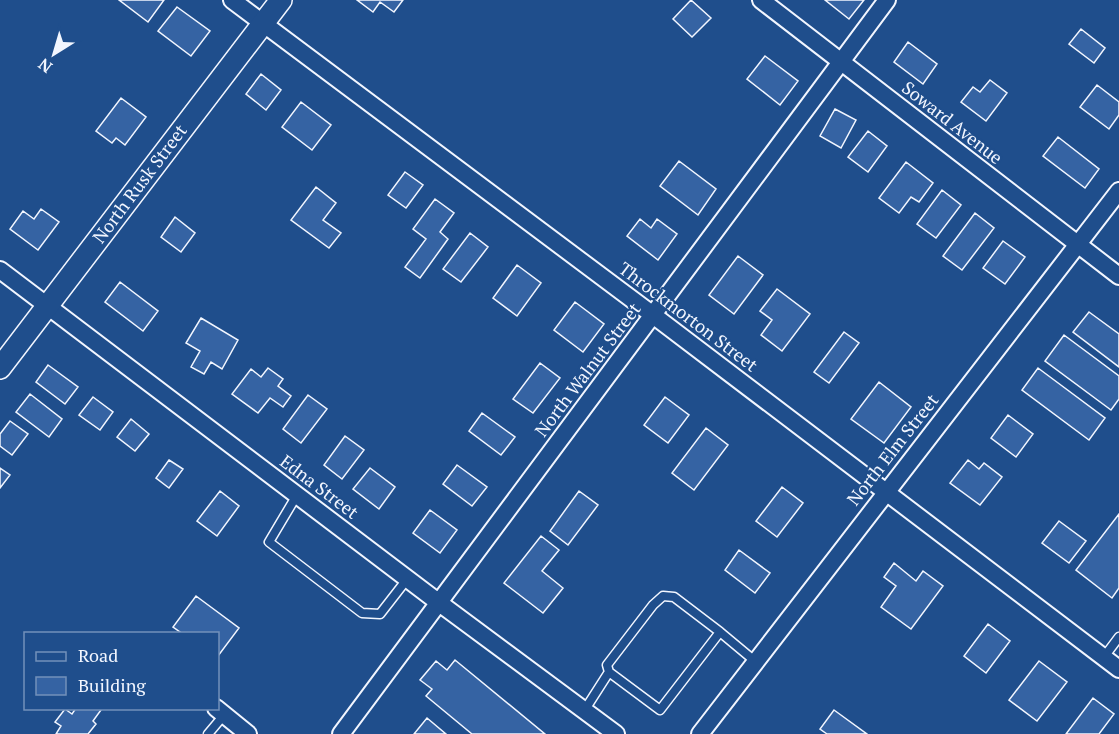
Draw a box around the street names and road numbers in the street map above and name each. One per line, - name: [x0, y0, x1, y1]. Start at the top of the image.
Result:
- street label: Soward Avenue: [897, 75, 1008, 169]
- street label: North Rusk Street: [87, 119, 192, 248]
- street label: Throckmorton Street: [614, 256, 763, 377]
- street label: North Walnut Street: [529, 297, 646, 441]
- street label: North Elm Street: [841, 388, 944, 510]
- street label: Edna Street: [275, 449, 364, 524]

